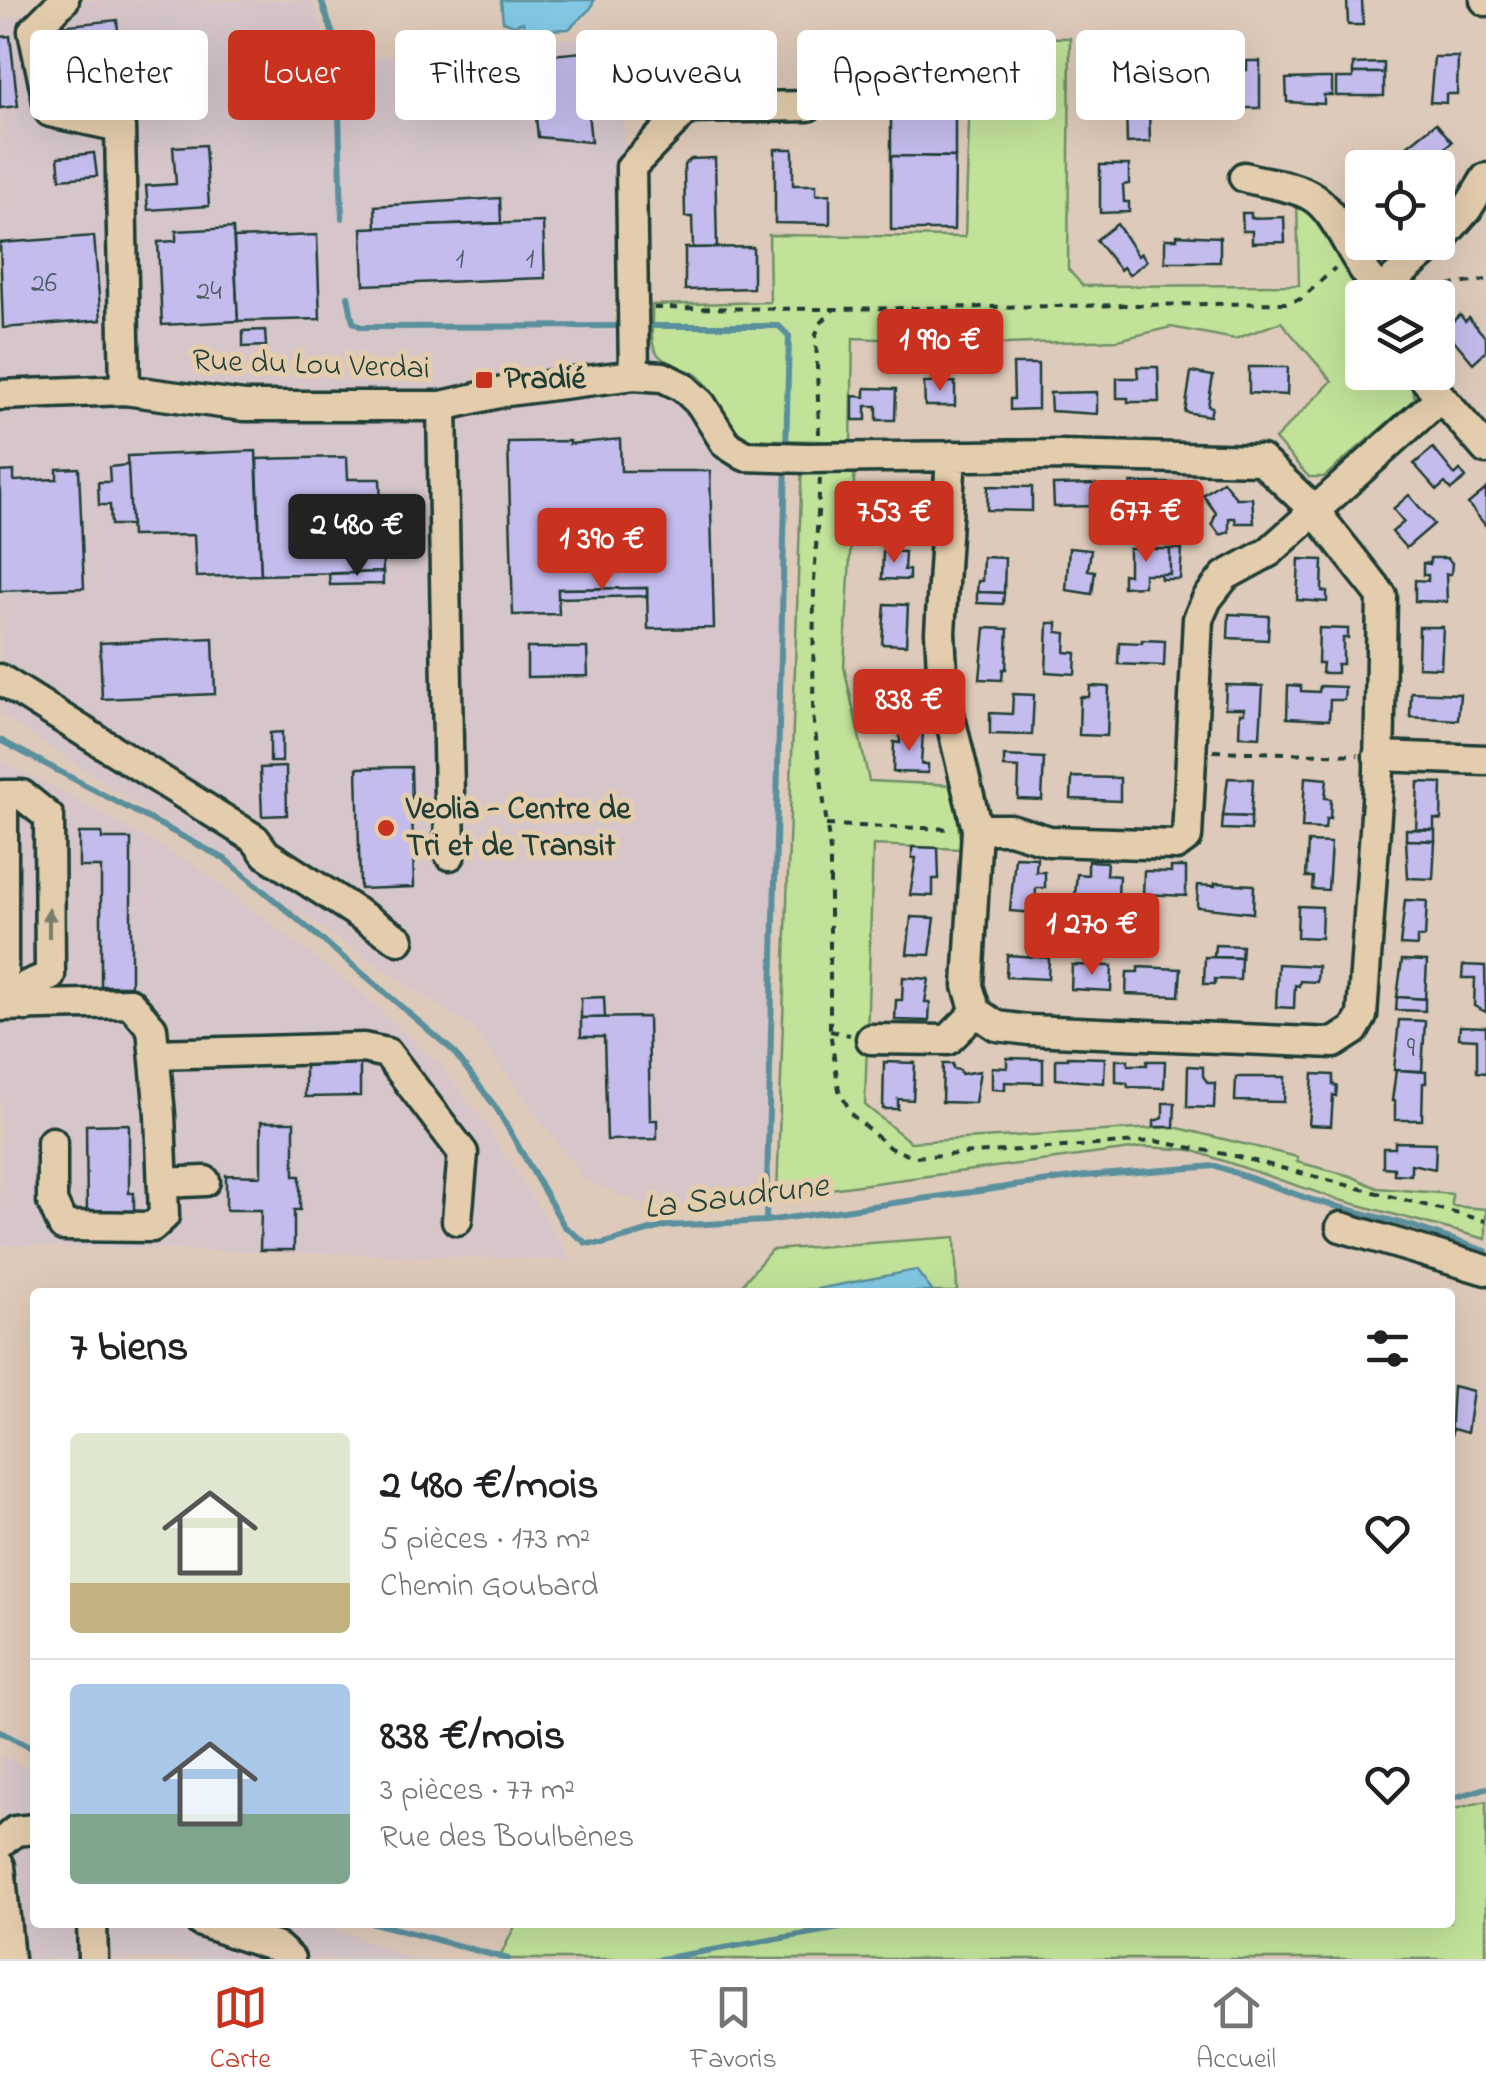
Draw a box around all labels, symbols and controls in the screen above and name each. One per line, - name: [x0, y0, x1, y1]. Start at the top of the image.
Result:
- chip: Acheter: [30, 30, 208, 120]
- chip: Louer: [228, 30, 375, 120]
- chip: Filtres: [395, 30, 556, 120]
- chip: Nouveau: [576, 30, 777, 120]
- chip: Appartement: [797, 30, 1056, 120]
- chip: Maison: [1076, 30, 1245, 120]
- map controls: [1345, 150, 1455, 390]
- button: locate: [1345, 150, 1455, 260]
- house number: 1: [456, 240, 465, 281]
- house number: 1: [526, 240, 535, 281]
- house number: 26: [31, 264, 57, 305]
- house number: 24: [196, 272, 222, 313]
- button: layers: [1345, 280, 1455, 390]
- pin: 1 990 €: [848, 309, 1032, 394]
- text: 1 990 €: [899, 318, 981, 365]
- street label: Rue du Lou Verdai: [192, 338, 430, 394]
- place label: Pradié: [504, 357, 588, 404]
- marker: Pradié: [473, 369, 495, 391]
- pin: 677 €: [1076, 480, 1216, 565]
- pin: 753 €: [824, 481, 964, 566]
- text: 677 €: [1111, 489, 1181, 536]
- text: 753 €: [856, 490, 932, 537]
- pin: 2 480 €: [265, 494, 449, 579]
- text: 2 480 €: [310, 503, 404, 550]
- pin: 1 390 €: [510, 508, 694, 593]
- text: 1 390 €: [559, 517, 645, 564]
- pin: 838 €: [839, 669, 979, 754]
- text: 838 €: [875, 678, 943, 725]
- place label: Veolia - Centre de Tri et de Transit: [405, 787, 632, 871]
- marker: Veolia - Centre de Tri et de Transit: [375, 817, 397, 839]
- pin: 1 270 €: [1000, 893, 1184, 978]
- text: 1 270 €: [1046, 902, 1138, 949]
- one-way arrow: [41, 906, 57, 938]
- house number: 9: [1407, 1029, 1416, 1070]
- water label: La Saudrune: [641, 1161, 832, 1235]
- text: 7 biens: [70, 1318, 188, 1379]
- icon: filters: [1360, 1321, 1415, 1376]
- text: 2 480 €/mois: [380, 1456, 599, 1517]
- icon: home: [150, 1473, 270, 1593]
- icon: heart: [1360, 1506, 1415, 1561]
- text: 5 pièces · 173 m²: [380, 1517, 590, 1564]
- text: Chemin Goubard: [380, 1564, 598, 1611]
- text: 838 €/mois: [380, 1707, 565, 1768]
- icon: home: [150, 1724, 270, 1844]
- icon: heart: [1360, 1757, 1415, 1812]
- text: 3 pièces · 77 m²: [380, 1768, 575, 1815]
- text: Rue des Boulbènes: [380, 1815, 634, 1862]
- tab: Carte: [210, 1980, 271, 2081]
- tab: Favoris: [690, 1980, 777, 2081]
- tab: Accueil: [1196, 1980, 1276, 2081]

